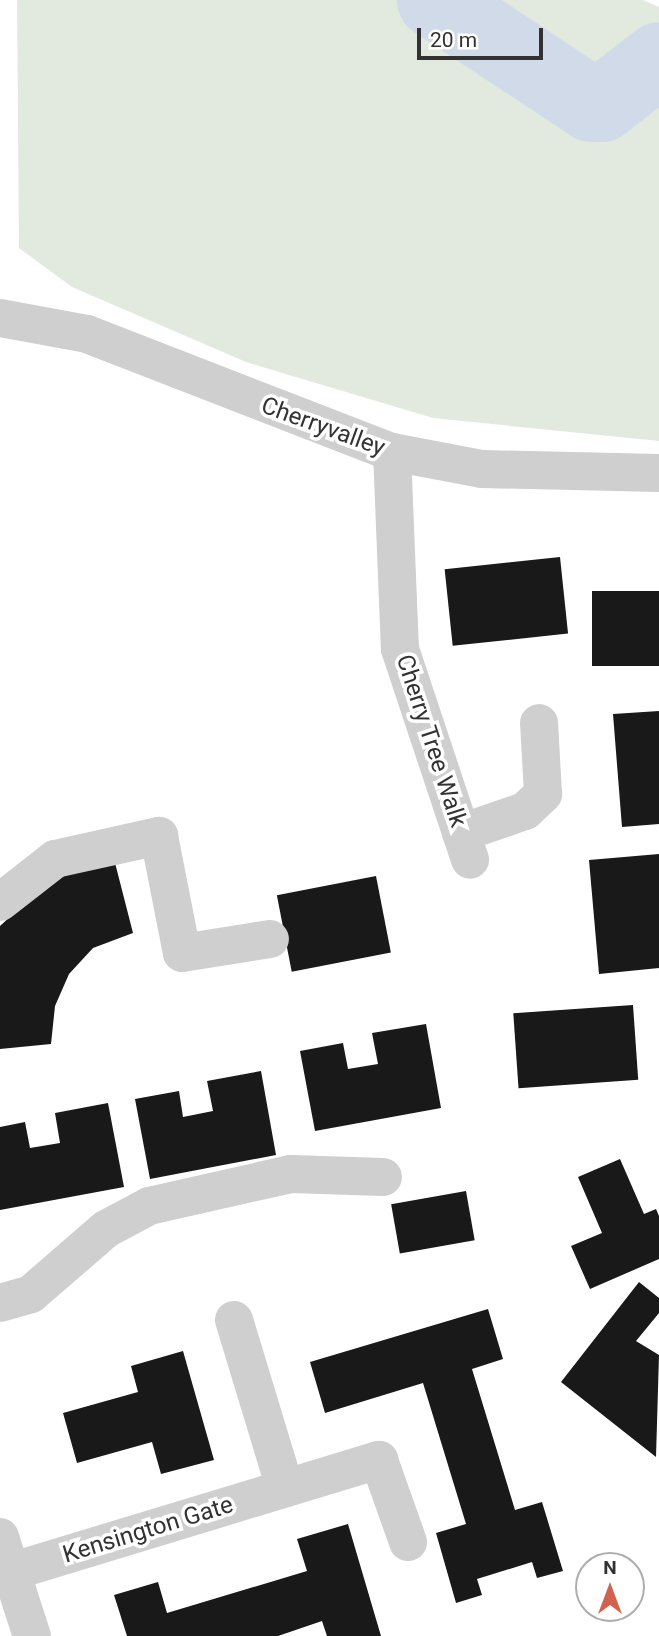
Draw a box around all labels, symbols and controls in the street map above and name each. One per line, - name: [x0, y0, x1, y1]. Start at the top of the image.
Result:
- scale bar: [421, 14, 547, 58]
- text: 20 m: [430, 28, 477, 52]
- street label: Cherryvalley: [257, 391, 389, 463]
- street label: Cherry Tree Walk: [389, 651, 473, 831]
- street label: Kensington Gate: [60, 1490, 236, 1570]
- north arrow: [575, 1552, 645, 1622]
- text: N: [603, 1556, 617, 1579]

